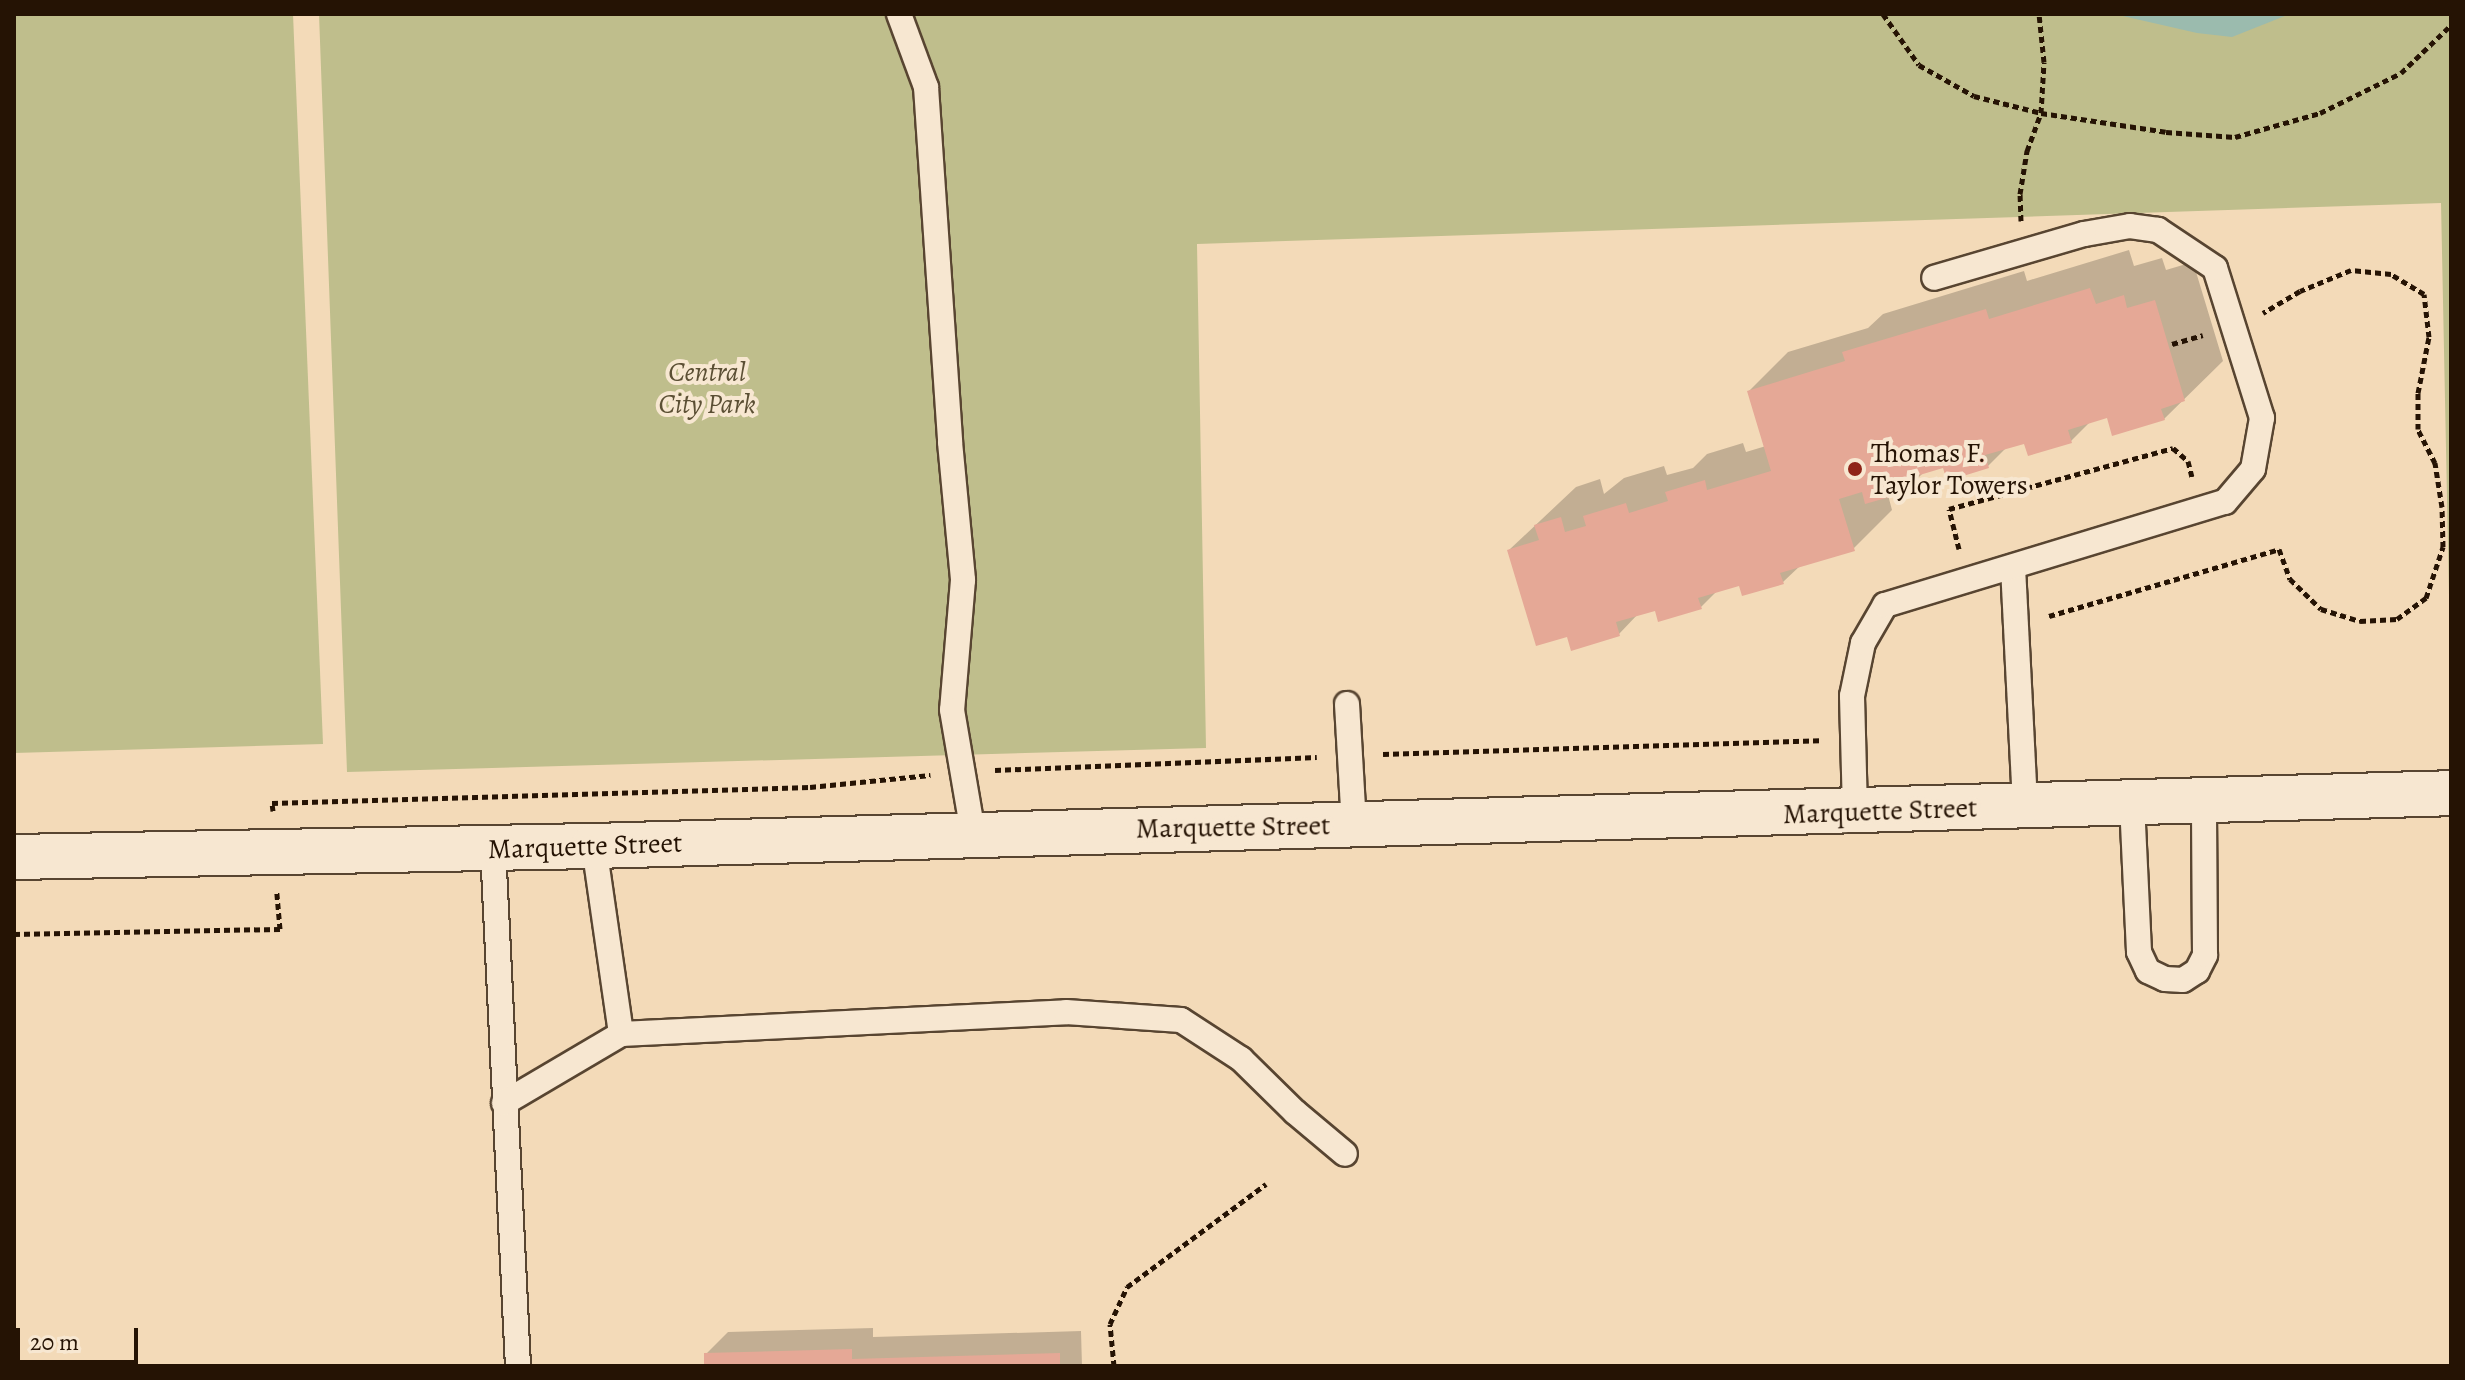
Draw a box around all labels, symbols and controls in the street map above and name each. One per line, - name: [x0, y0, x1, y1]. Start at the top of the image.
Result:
- park label: Central City Park: [658, 355, 756, 421]
- place label: Thomas F. Taylor Towers: [1871, 436, 2028, 502]
- marker: Thomas F. Taylor Towers: [1846, 460, 1864, 478]
- street label: Marquette Street: [1782, 791, 1978, 831]
- street label: Marquette Street: [1135, 809, 1331, 845]
- street label: Marquette Street: [487, 826, 683, 866]
- scale bar: [20, 1312, 142, 1362]
- text: 20 m: [30, 1326, 79, 1358]

